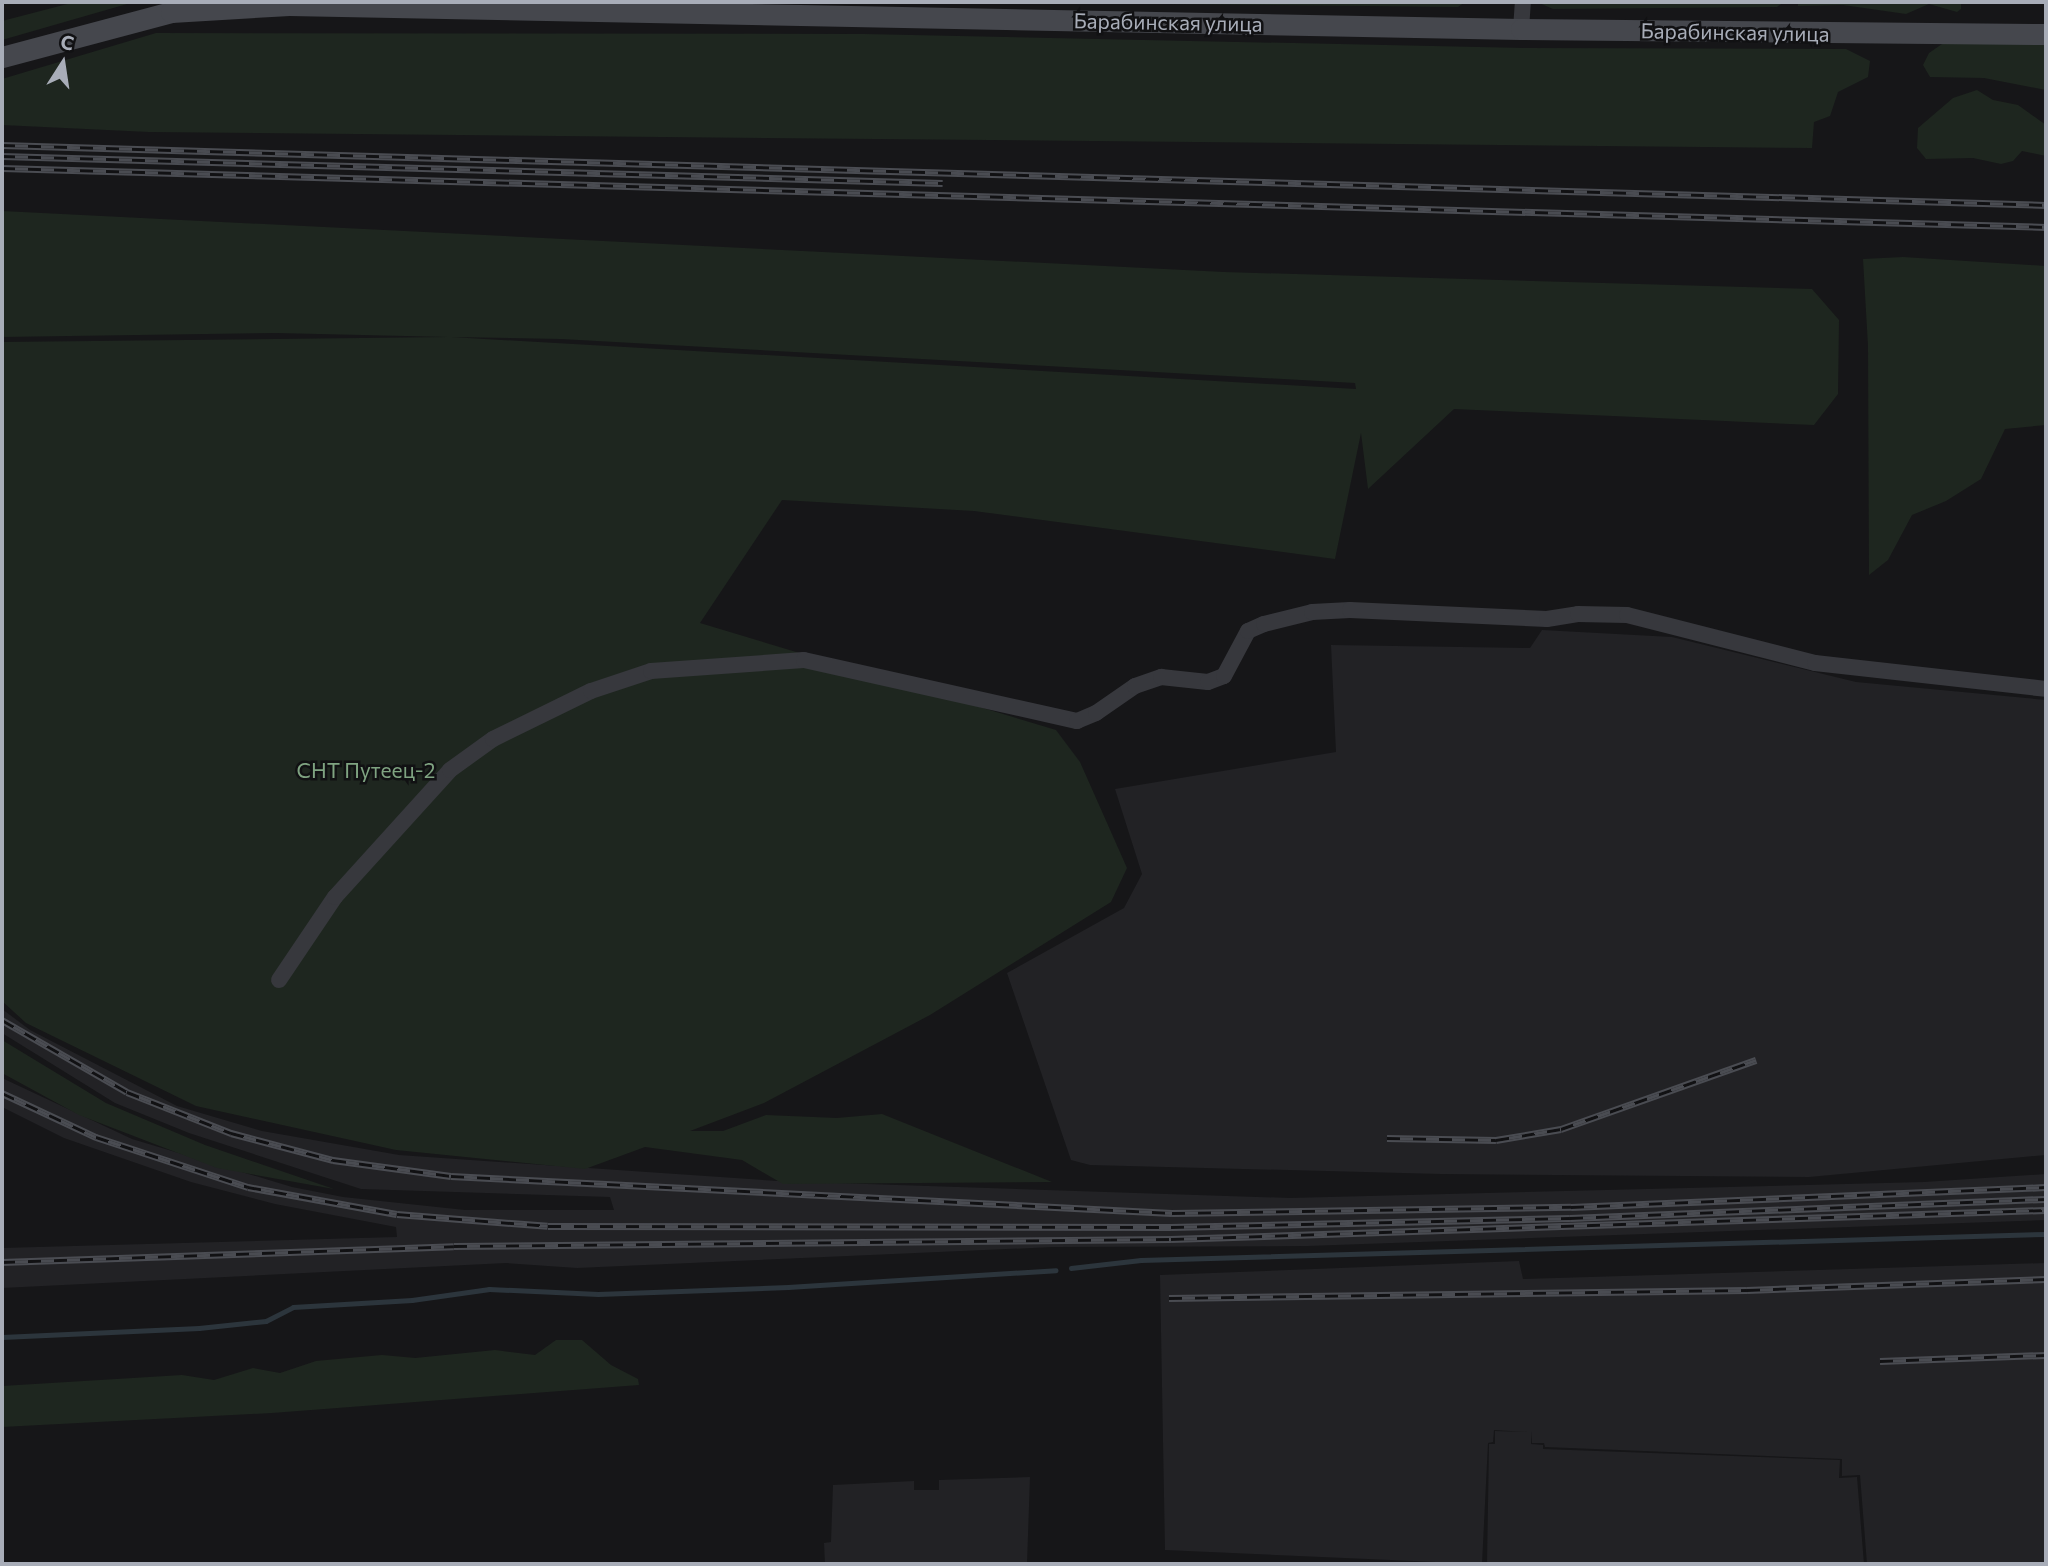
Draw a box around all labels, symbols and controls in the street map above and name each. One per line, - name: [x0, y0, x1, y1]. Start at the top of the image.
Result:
- street label: Барабинская улица: [1073, 8, 1263, 36]
- street label: Барабинская улица: [1640, 18, 1830, 46]
- north arrow: [28, 28, 98, 98]
- text: С: [59, 29, 76, 55]
- park label: СНТ Путеец-2: [297, 757, 435, 783]

